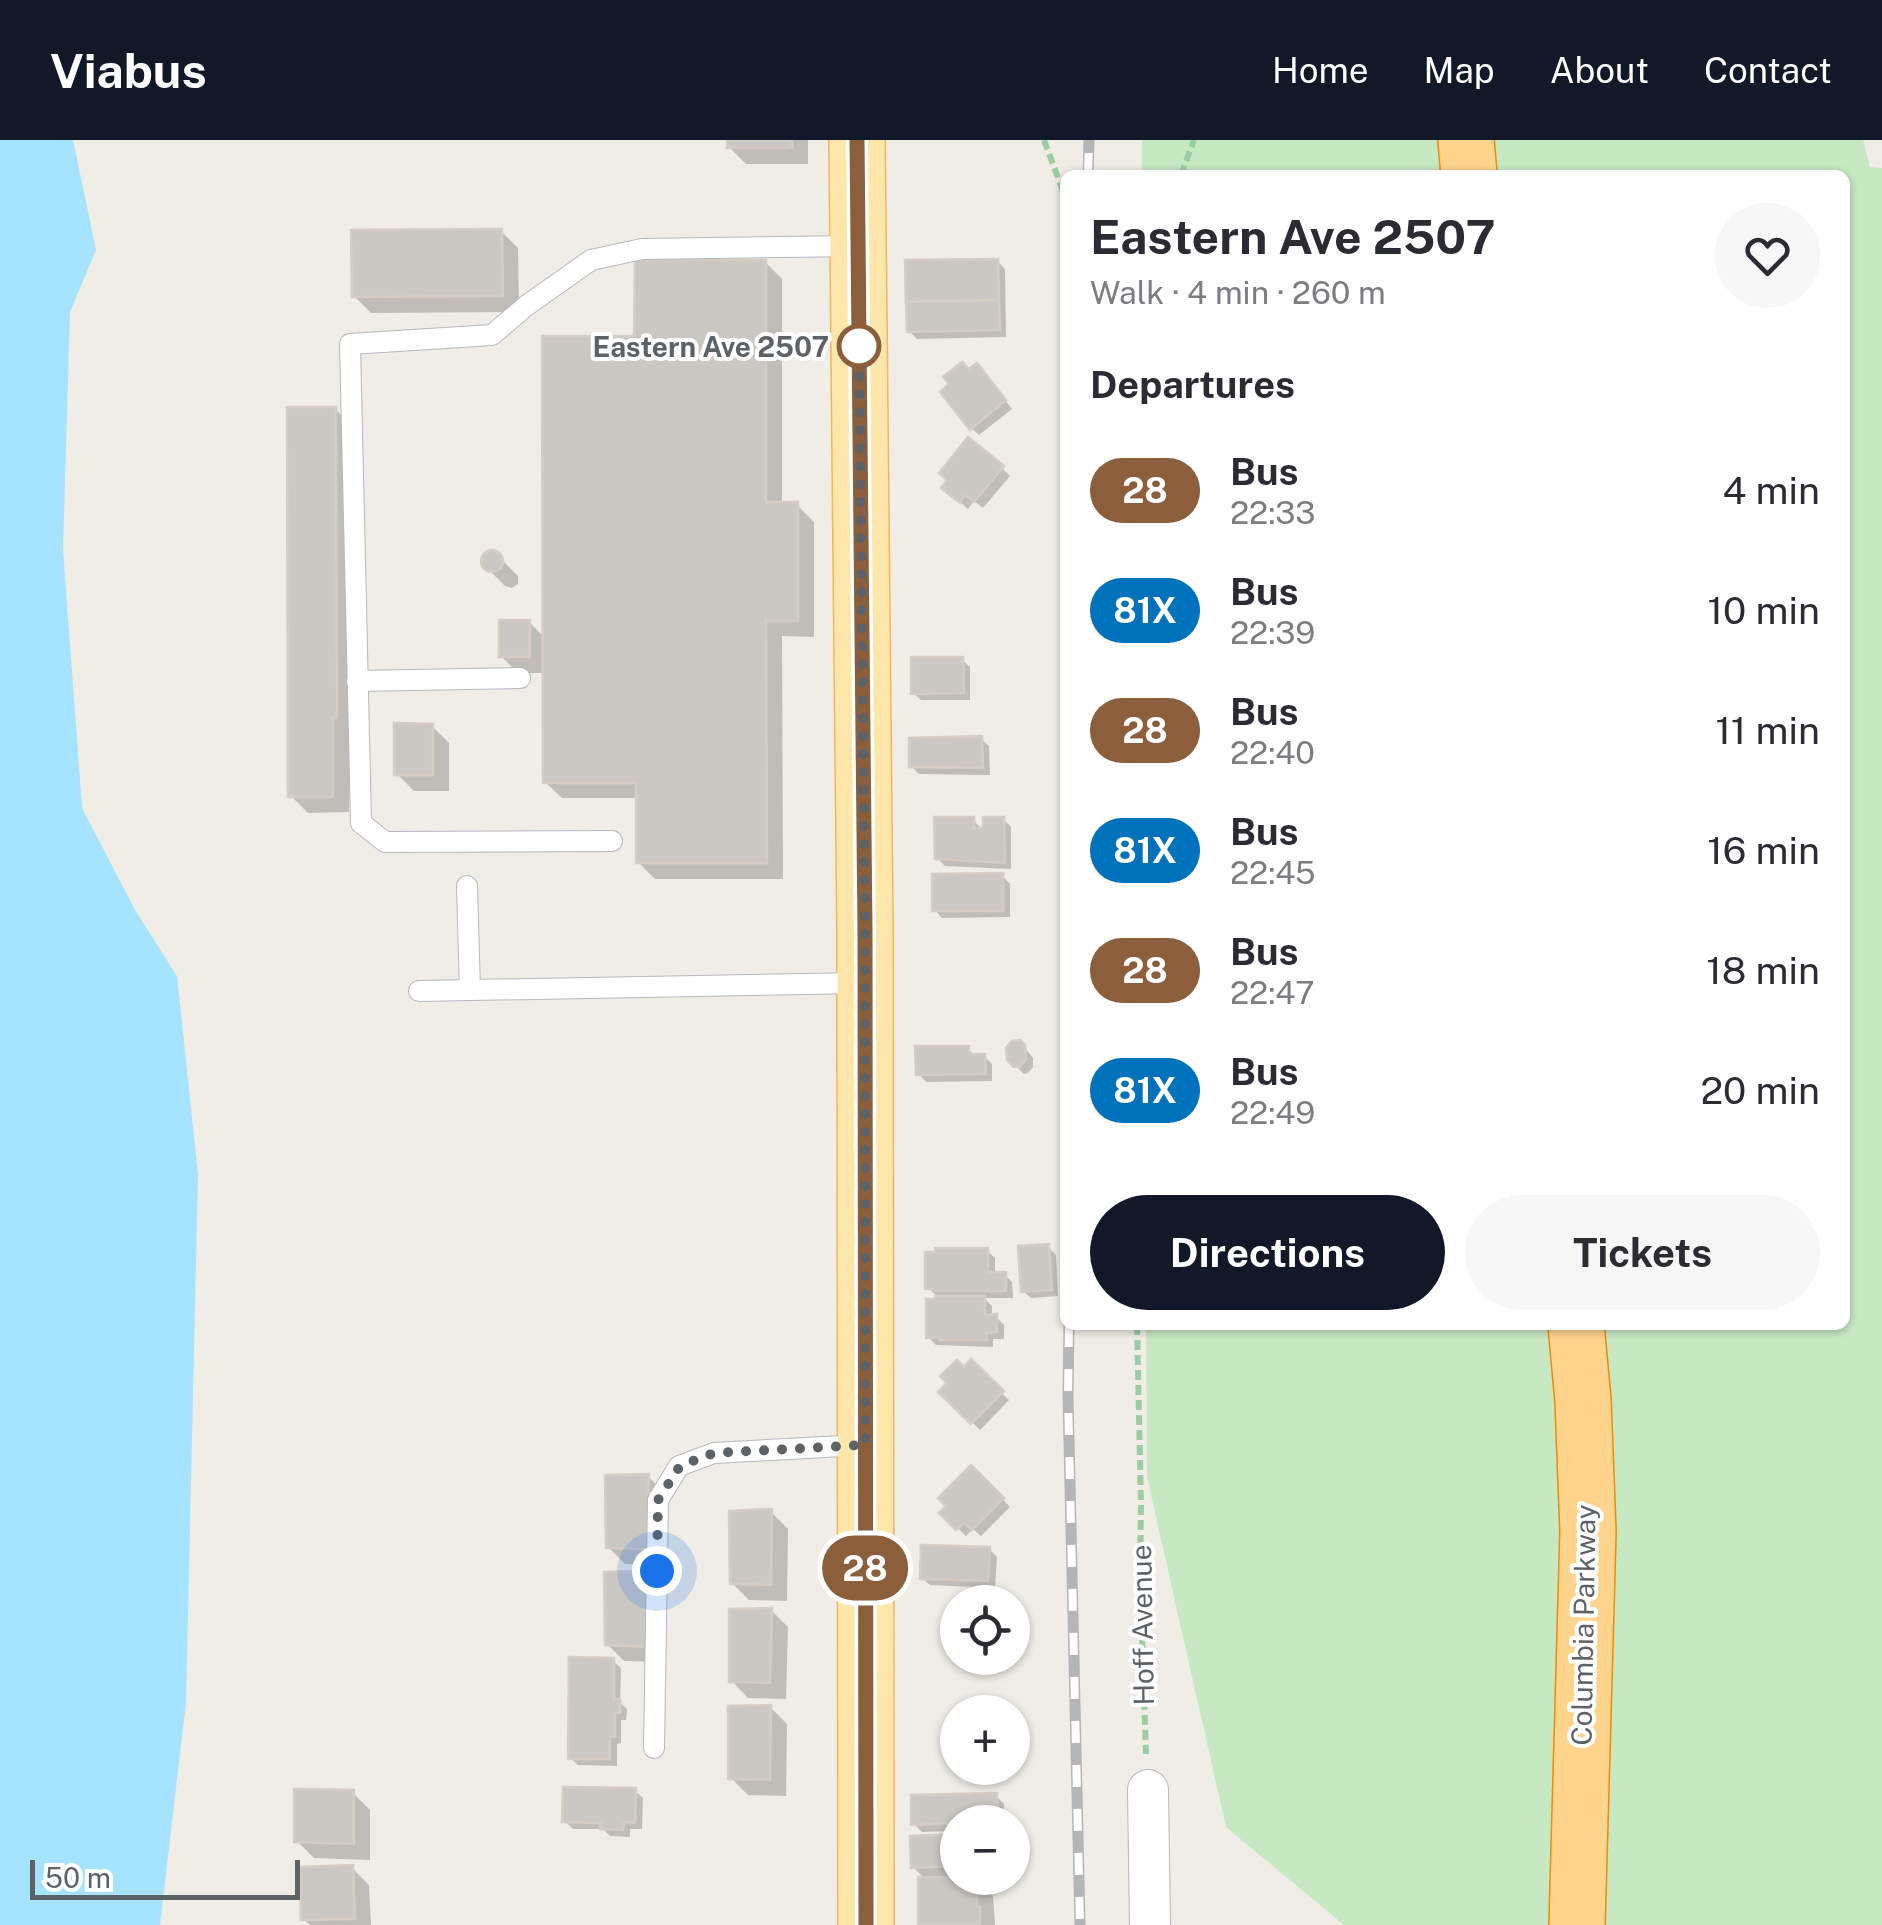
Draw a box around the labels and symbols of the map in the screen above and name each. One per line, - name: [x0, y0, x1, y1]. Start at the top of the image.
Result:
- marker: Eastern Ave 2507: [838, 325, 880, 367]
- place label: Eastern Ave 2507: [592, 330, 829, 363]
- street label: Columbia Parkway: [1564, 1504, 1602, 1746]
- line badge: 28: [820, 1536, 910, 1600]
- street label: Hoff Avenue: [1124, 1544, 1160, 1706]
- your location: [632, 1546, 682, 1596]
- scale bar: [30, 1855, 300, 1900]

